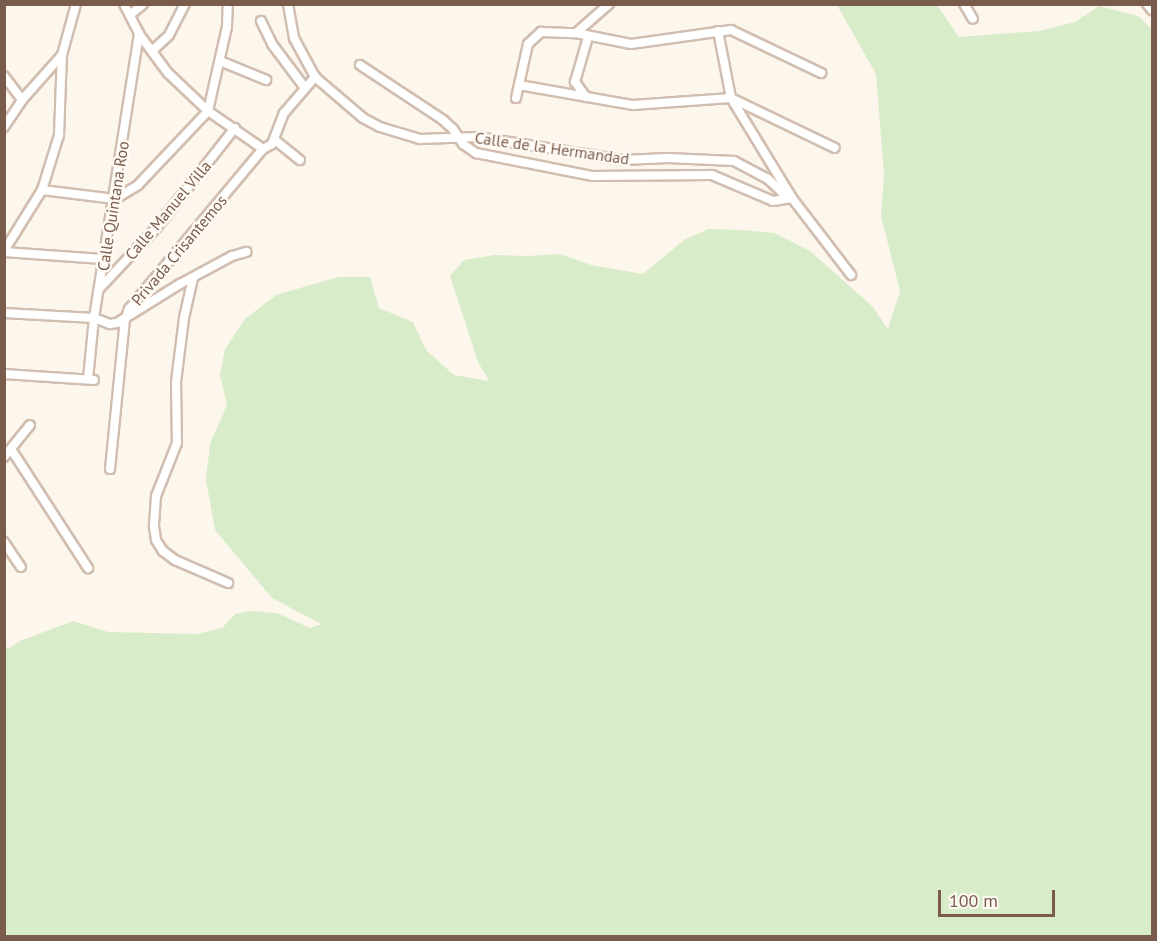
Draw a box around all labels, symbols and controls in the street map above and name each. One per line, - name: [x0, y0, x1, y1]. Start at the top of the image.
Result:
- street label: Calle de la Hermandad: [474, 128, 630, 168]
- street label: Calle Quintana Roo: [93, 140, 133, 272]
- street label: Calle Manuel Villa: [121, 156, 215, 264]
- street label: Privada Crisantemos: [127, 191, 231, 309]
- scale bar: [941, 878, 1058, 916]
- text: 100 m: [949, 889, 998, 912]

